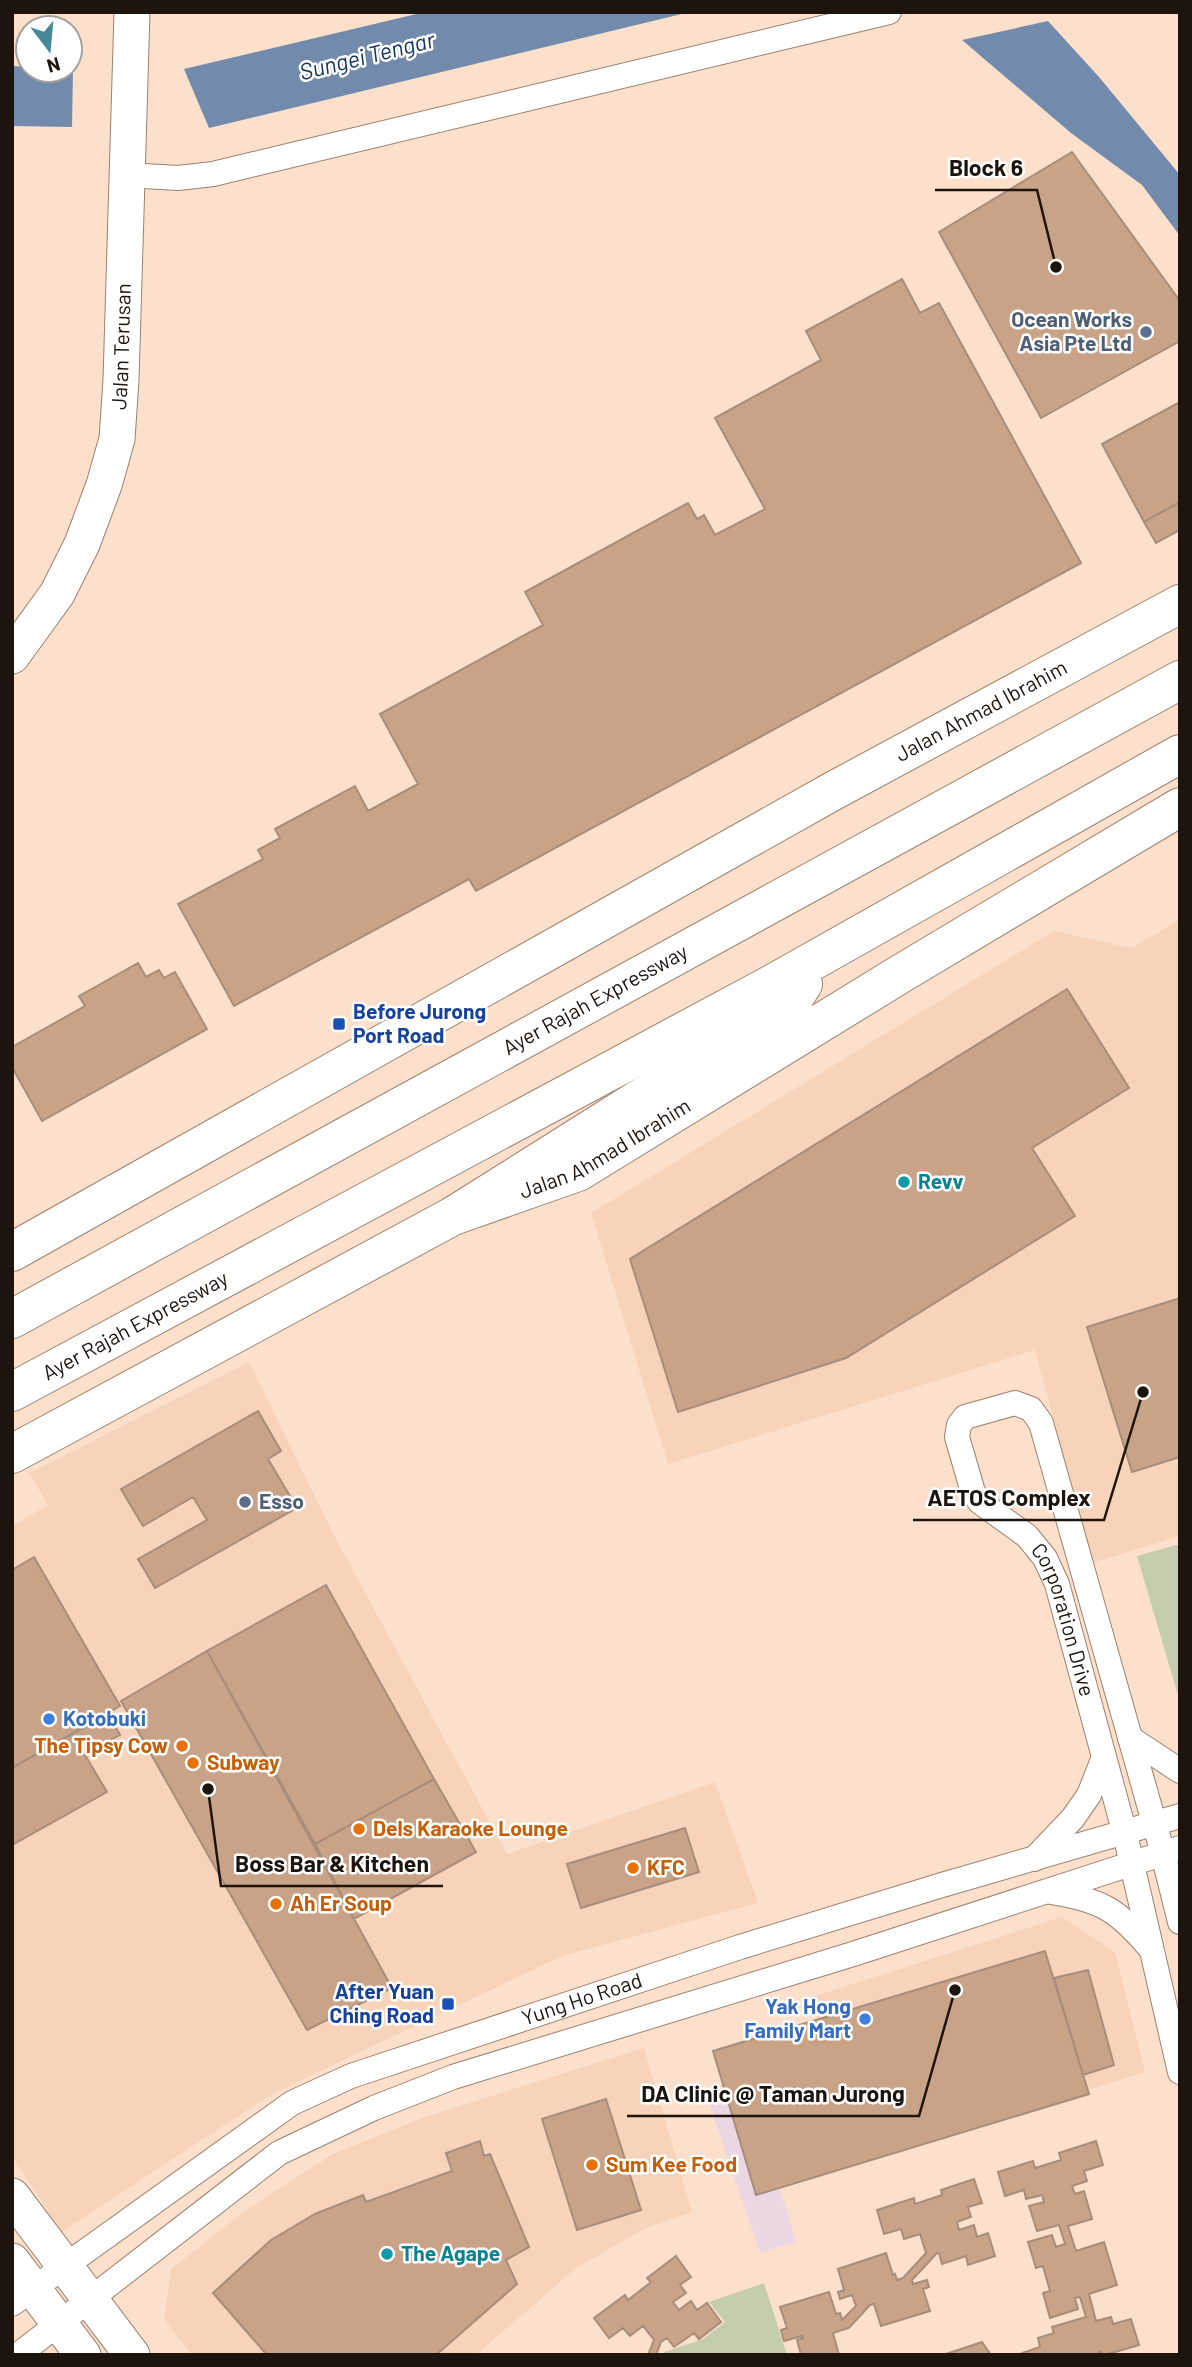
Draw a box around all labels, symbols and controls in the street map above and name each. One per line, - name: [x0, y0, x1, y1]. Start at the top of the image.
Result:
- north arrow: [14, 14, 84, 84]
- water label: Sungei Tengar: [296, 25, 438, 85]
- text: N: [45, 53, 63, 79]
- callout: Block 6: [935, 146, 1037, 190]
- text: Block 6: [949, 153, 1023, 181]
- street label: Jalan Terusan: [105, 283, 135, 410]
- place label: Ocean Works Asia Pte Ltd: [1011, 306, 1132, 355]
- marker: Ocean Works Asia Pte Ltd: [1138, 324, 1154, 340]
- street label: Jalan Ahmad Ibrahim: [890, 653, 1071, 766]
- street label: Ayer Rajah Expressway: [498, 938, 692, 1059]
- place label: Before Jurong Port Road: [353, 998, 486, 1047]
- marker: Before Jurong Port Road: [331, 1016, 347, 1032]
- street label: Jalan Ahmad Ibrahim: [516, 1092, 694, 1203]
- place label: Revv: [918, 1168, 964, 1193]
- marker: Revv: [896, 1174, 912, 1190]
- street label: Ayer Rajah Expressway: [38, 1264, 232, 1384]
- callout: AETOS Complex: [913, 1476, 1104, 1520]
- text: AETOS Complex: [927, 1483, 1091, 1511]
- place label: Esso: [259, 1488, 304, 1513]
- marker: Esso: [237, 1494, 253, 1510]
- street label: Corporation Drive: [1027, 1537, 1101, 1699]
- place label: Kotobuki: [63, 1705, 146, 1730]
- marker: Kotobuki: [41, 1711, 57, 1727]
- place label: The Tipsy Cow: [34, 1732, 168, 1757]
- marker: The Tipsy Cow: [174, 1738, 190, 1754]
- place label: Subway: [207, 1749, 280, 1774]
- marker: Subway: [185, 1755, 201, 1771]
- place label: Dels Karaoke Lounge: [373, 1815, 568, 1840]
- marker: Dels Karaoke Lounge: [351, 1821, 367, 1837]
- callout: Boss Bar & Kitchen: [221, 1842, 443, 1886]
- text: Boss Bar & Kitchen: [235, 1849, 429, 1877]
- place label: KFC: [647, 1854, 685, 1879]
- marker: KFC: [625, 1860, 641, 1876]
- place label: Ah Er Soup: [290, 1890, 392, 1915]
- marker: Ah Er Soup: [268, 1896, 284, 1912]
- street label: Yung Ho Road: [518, 1966, 645, 2030]
- place label: After Yuan Ching Road: [330, 1978, 434, 2027]
- place label: Yak Hong Family Mart: [744, 1993, 851, 2042]
- marker: After Yuan Ching Road: [440, 1996, 456, 2012]
- marker: Yak Hong Family Mart: [857, 2011, 873, 2027]
- callout: DA Clinic @ Taman Jurong: [627, 2072, 919, 2116]
- text: DA Clinic @ Taman Jurong: [641, 2079, 905, 2107]
- place label: Sum Kee Food: [606, 2151, 737, 2176]
- marker: Sum Kee Food: [584, 2157, 600, 2173]
- place label: The Agape: [401, 2240, 500, 2265]
- marker: The Agape: [379, 2246, 395, 2262]

